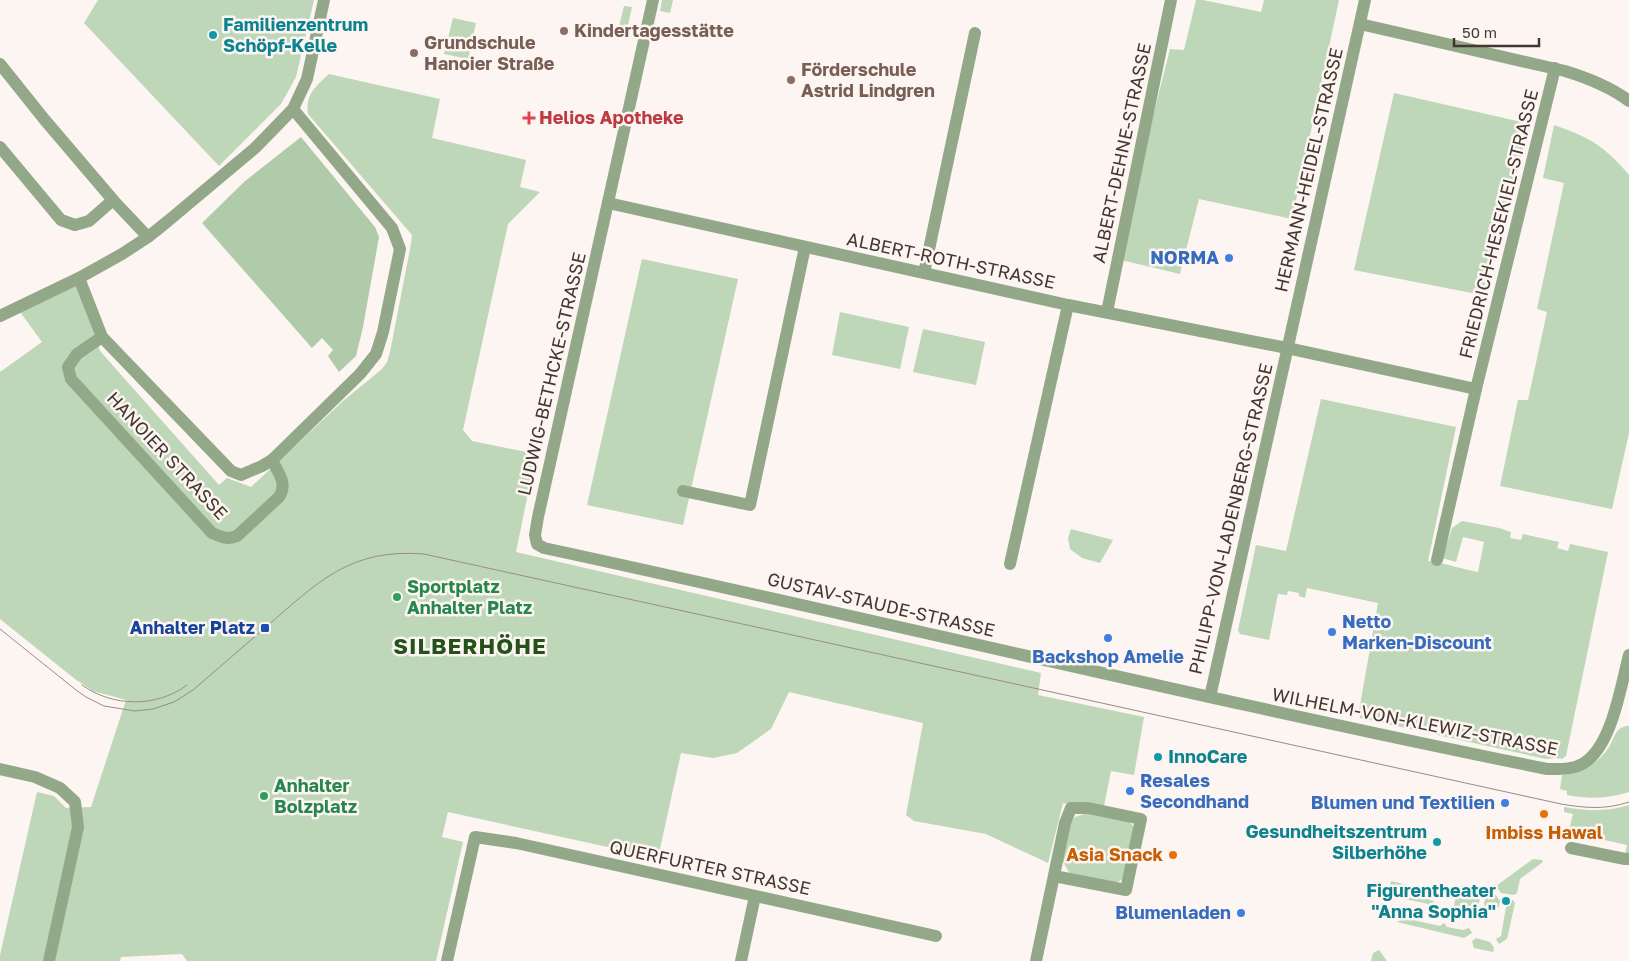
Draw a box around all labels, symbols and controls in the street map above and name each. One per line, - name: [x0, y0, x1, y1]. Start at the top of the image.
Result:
- place label: Familienzentrum Schöpf-Kelle: [223, 13, 368, 56]
- scale bar: [1454, 15, 1539, 47]
- place label: Kindertagesstätte: [574, 19, 734, 41]
- text: 50 m: [1462, 23, 1497, 41]
- marker: Kindertagesstätte: [558, 25, 570, 37]
- marker: Familienzentrum Schöpf-Kelle: [207, 29, 219, 41]
- place label: Grundschule Hanoier Straße: [424, 31, 555, 74]
- street label: ALBERT-DEHNE-STRASSE: [1087, 41, 1155, 265]
- street label: HERMANN-HEIDEL-STRASSE: [1269, 45, 1347, 294]
- marker: Grundschule Hanoier Straße: [408, 47, 420, 59]
- place label: Förderschule Astrid Lindgren: [801, 58, 935, 101]
- marker: Förderschule Astrid Lindgren: [785, 74, 797, 86]
- street label: FRIEDRICH-HESEKIEL-STRASSE: [1454, 87, 1542, 361]
- place label: Helios Apotheke: [539, 106, 684, 128]
- marker: Helios Apotheke: [523, 112, 535, 124]
- street label: ALBERT-ROTH-STRASSE: [845, 227, 1057, 293]
- place label: NORMA: [1150, 246, 1219, 268]
- street label: LUDWIG-BETHCKE-STRASSE: [512, 250, 590, 498]
- marker: NORMA: [1223, 252, 1235, 264]
- street label: PHILIPP-VON-LADENBERG-STRASSE: [1183, 361, 1277, 676]
- street label: HANOIER STRASSE: [103, 387, 233, 524]
- street label: GUSTAV-STAUDE-STRASSE: [765, 567, 997, 641]
- place label: Sportplatz Anhalter Platz: [407, 575, 532, 618]
- marker: Sportplatz Anhalter Platz: [391, 591, 403, 603]
- place label: Netto Marken-Discount: [1342, 610, 1492, 653]
- place label: Anhalter Platz: [130, 616, 255, 638]
- marker: Anhalter Platz: [259, 622, 271, 634]
- marker: Netto Marken-Discount: [1326, 626, 1338, 638]
- district label: SILBERHÖHE: [393, 632, 547, 659]
- marker: Backshop Amelie: [1102, 632, 1114, 644]
- place label: Backshop Amelie: [1032, 645, 1184, 667]
- street label: WILHELM-VON-KLEWIZ-STRASSE: [1270, 682, 1560, 760]
- place label: InnoCare: [1168, 745, 1248, 767]
- marker: InnoCare: [1152, 751, 1164, 763]
- place label: Resales Secondhand: [1140, 769, 1249, 812]
- place label: Anhalter Bolzplatz: [274, 774, 357, 817]
- marker: Resales Secondhand: [1124, 785, 1136, 797]
- marker: Anhalter Bolzplatz: [258, 790, 270, 802]
- place label: Blumen und Textilien: [1311, 791, 1495, 813]
- marker: Blumen und Textilien: [1499, 797, 1511, 809]
- marker: Imbiss Hawal: [1538, 808, 1550, 820]
- place label: Gesundheitszentrum Silberhöhe: [1245, 820, 1427, 863]
- place label: Imbiss Hawal: [1485, 821, 1603, 843]
- street label: QUERFURTER STRASSE: [608, 835, 813, 899]
- marker: Gesundheitszentrum Silberhöhe: [1431, 836, 1443, 848]
- place label: Asia Snack: [1066, 843, 1164, 865]
- marker: Asia Snack: [1167, 849, 1179, 861]
- place label: Figurentheater "Anna Sophia": [1366, 879, 1496, 922]
- marker: Figurentheater "Anna Sophia": [1500, 895, 1512, 907]
- place label: Blumenladen: [1115, 901, 1231, 923]
- marker: Blumenladen: [1235, 907, 1247, 919]

